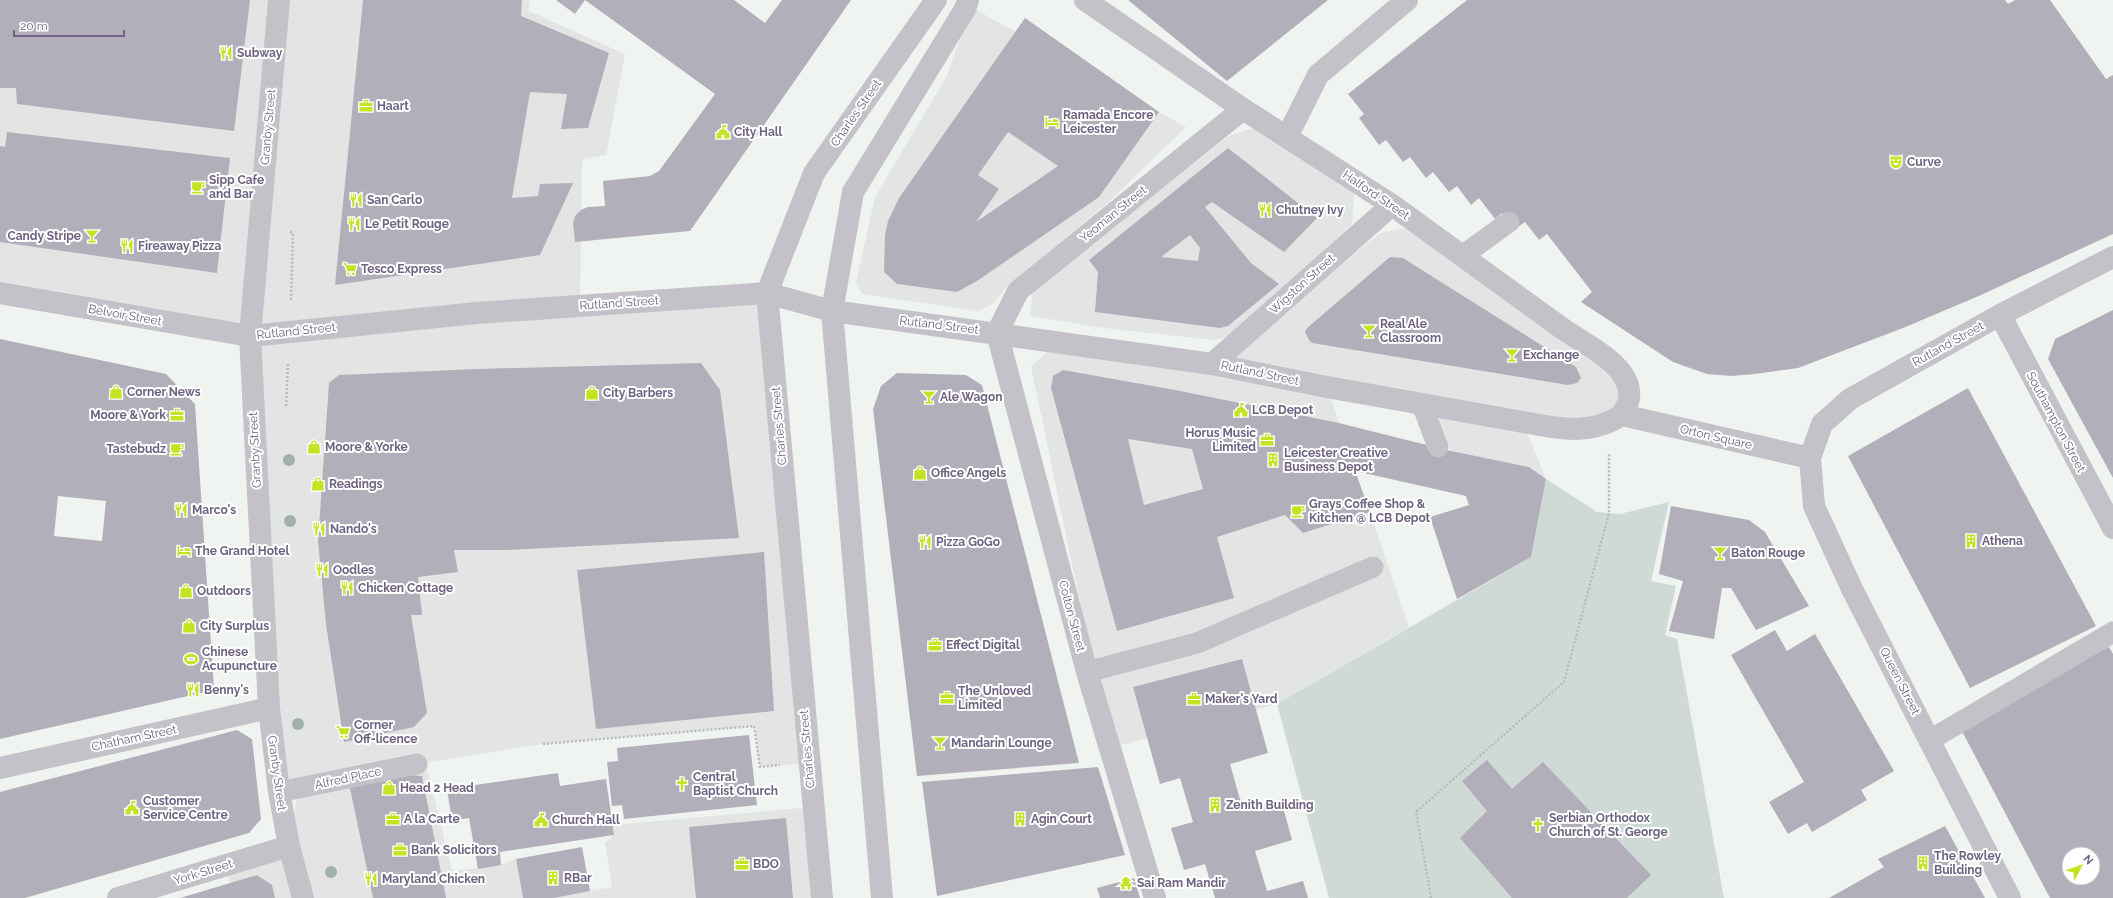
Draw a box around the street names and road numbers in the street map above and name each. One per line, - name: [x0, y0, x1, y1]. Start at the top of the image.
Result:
- street label: Charles Street: [828, 77, 884, 149]
- street label: Granby Street: [258, 89, 278, 165]
- street label: Halford Street: [1340, 168, 1412, 222]
- street label: Yeoman Street: [1077, 183, 1149, 245]
- street label: Wigston Street: [1267, 251, 1337, 317]
- street label: Rutland Street: [579, 293, 659, 313]
- street label: Belvoir Street: [87, 302, 163, 328]
- street label: Rutland Street: [899, 313, 979, 337]
- street label: Rutland Street: [1910, 319, 1986, 369]
- street label: Rutland Street: [256, 320, 336, 342]
- street label: Rutland Street: [1220, 358, 1300, 388]
- street label: Southampton Street: [2024, 369, 2088, 475]
- street label: Charles Street: [769, 386, 789, 466]
- street label: Granby Street: [246, 412, 264, 488]
- street label: Orton Square: [1679, 422, 1753, 452]
- street label: Colton Street: [1056, 579, 1088, 653]
- street label: Queen Street: [1877, 645, 1923, 717]
- street label: Charles Street: [797, 709, 817, 789]
- street label: Chatham Street: [90, 722, 178, 754]
- street label: Granby Street: [265, 734, 289, 812]
- street label: Alfred Place: [313, 764, 383, 792]
- street label: York Street: [172, 856, 234, 888]

